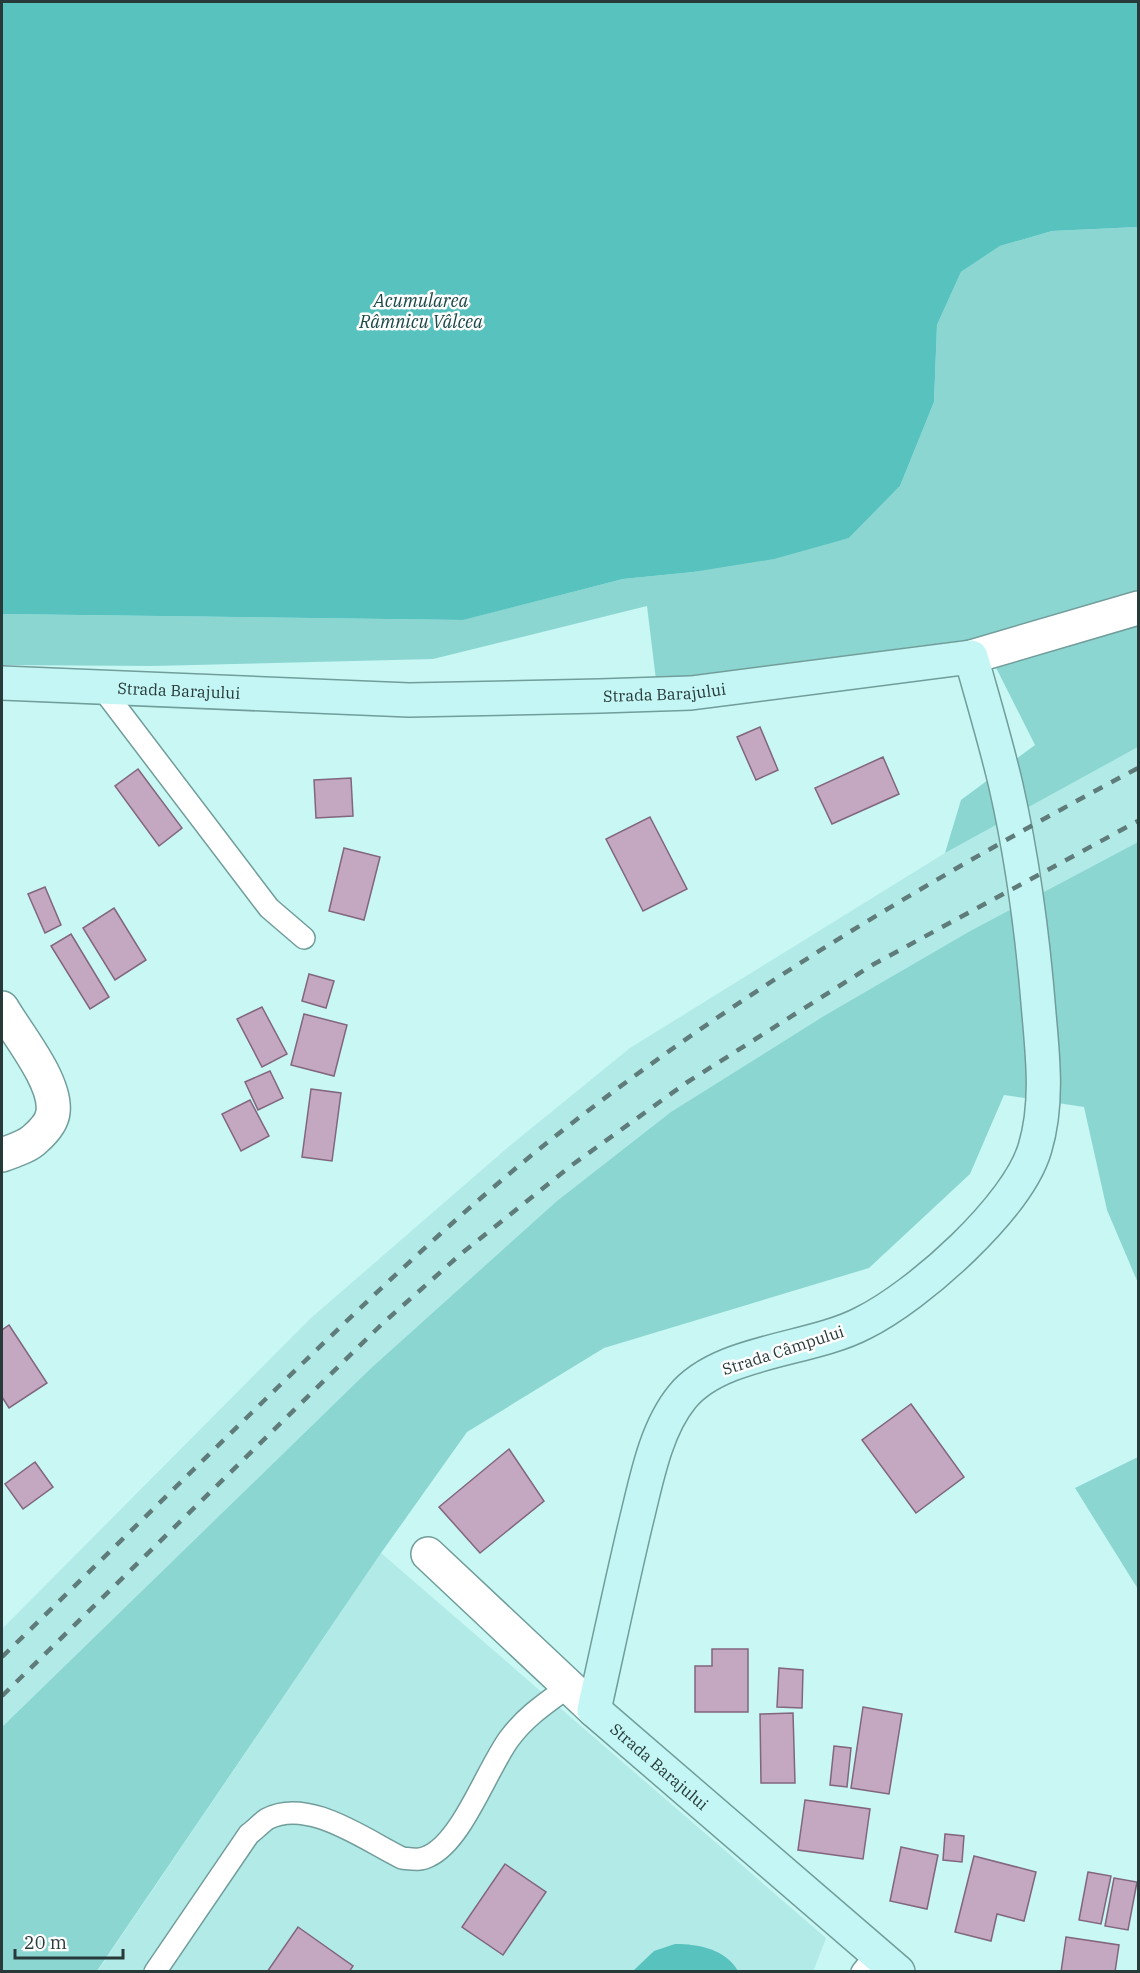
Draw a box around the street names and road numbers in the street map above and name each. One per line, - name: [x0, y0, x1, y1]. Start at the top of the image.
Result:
- street label: Strada Barajului: [117, 678, 241, 703]
- street label: Strada Barajului: [603, 679, 727, 706]
- street label: Strada Câmpului: [720, 1321, 846, 1379]
- street label: Strada Barajului: [606, 1719, 713, 1814]

